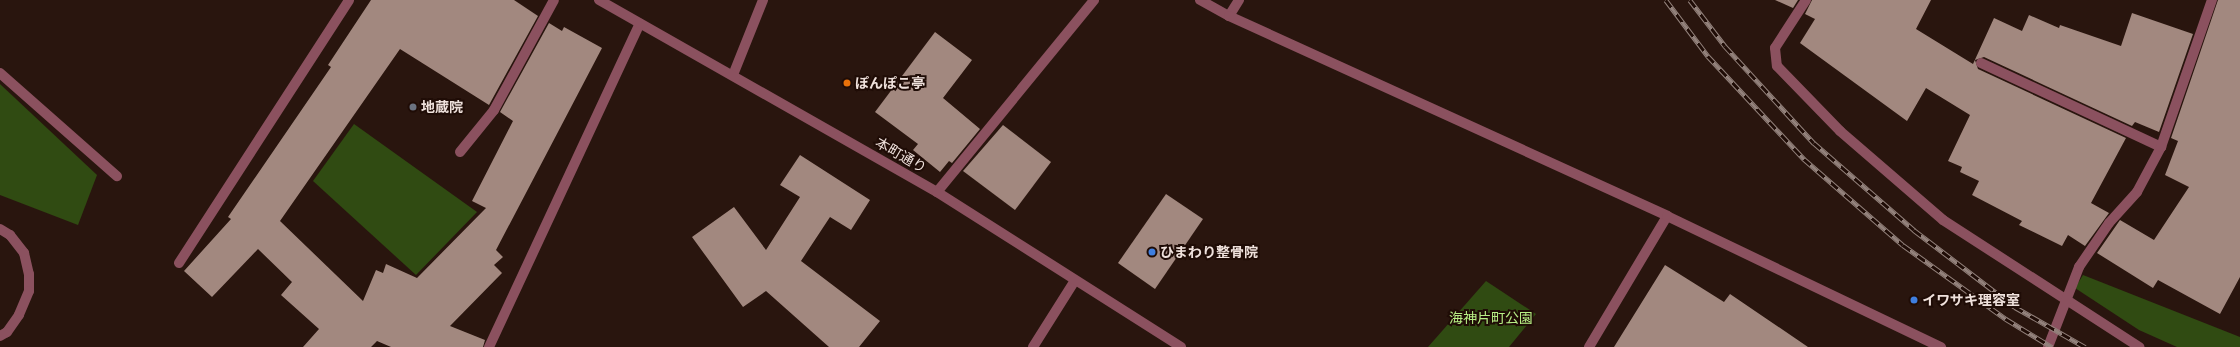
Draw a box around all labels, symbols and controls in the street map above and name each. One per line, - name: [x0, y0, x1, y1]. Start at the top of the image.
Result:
- place label: ぽんぽこ亭: [855, 75, 925, 91]
- marker: ぽんぽこ亭: [842, 78, 852, 88]
- place label: 地蔵院: [421, 99, 463, 115]
- marker: 地蔵院: [408, 102, 418, 112]
- street label: 本町通り: [873, 134, 929, 176]
- place label: ひまわり整骨院: [1160, 244, 1258, 260]
- marker: ひまわり整骨院: [1147, 247, 1157, 257]
- place label: イワサキ理容室: [1922, 292, 2020, 308]
- marker: イワサキ理容室: [1909, 295, 1919, 305]
- park label: 海神片町公園: [1449, 310, 1533, 326]

